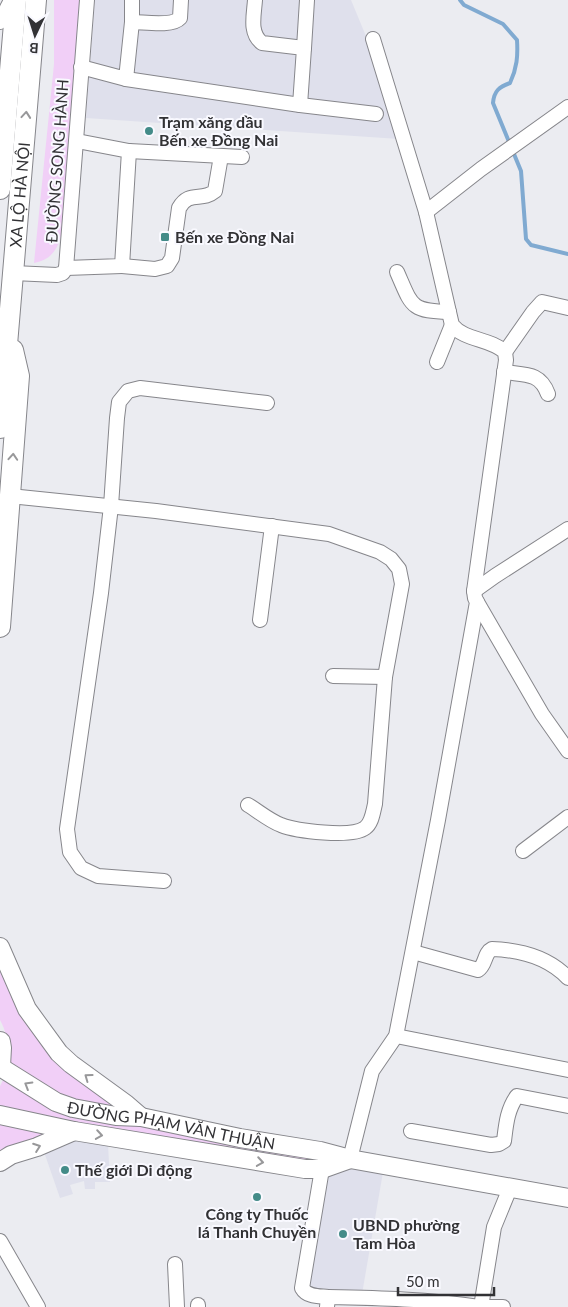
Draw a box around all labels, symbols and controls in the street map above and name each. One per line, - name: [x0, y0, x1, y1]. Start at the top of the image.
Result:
- north arrow: [10, 10, 60, 60]
- text: B: [29, 40, 39, 57]
- street label: ĐƯỜNG SONG HÀNH: [41, 78, 72, 243]
- one-way arrow: [21, 111, 32, 119]
- place label: Trạm xăng dầu Bến xe Đồng Nai: [159, 112, 278, 149]
- marker: Trạm xăng dầu Bến xe Đồng Nai: [143, 125, 155, 137]
- street label: XA LỘ HÀ NỘI: [5, 141, 33, 248]
- place label: Bến xe Đồng Nai: [175, 227, 294, 246]
- marker: Bến xe Đồng Nai: [159, 231, 171, 243]
- one-way arrow: [7, 452, 18, 460]
- one-way arrow: [84, 1074, 94, 1083]
- one-way arrow: [25, 1081, 34, 1091]
- street label: ĐƯỜNG PHẠM VĂN THUẬN: [66, 1097, 277, 1153]
- one-way arrow: [95, 1130, 104, 1140]
- one-way arrow: [32, 1143, 41, 1153]
- one-way arrow: [255, 1156, 264, 1166]
- place label: Thế giới Di động: [75, 1160, 193, 1179]
- marker: Thế giới Di động: [59, 1164, 71, 1176]
- marker: Công ty Thuốc lá Thanh Chuyền: [251, 1191, 263, 1203]
- place label: Công ty Thuốc lá Thanh Chuyền: [198, 1204, 316, 1241]
- place label: UBND phường Tam Hòa: [353, 1215, 460, 1252]
- marker: UBND phường Tam Hòa: [337, 1228, 349, 1240]
- scale bar: [398, 1264, 494, 1296]
- text: 50 m: [406, 1272, 440, 1290]

